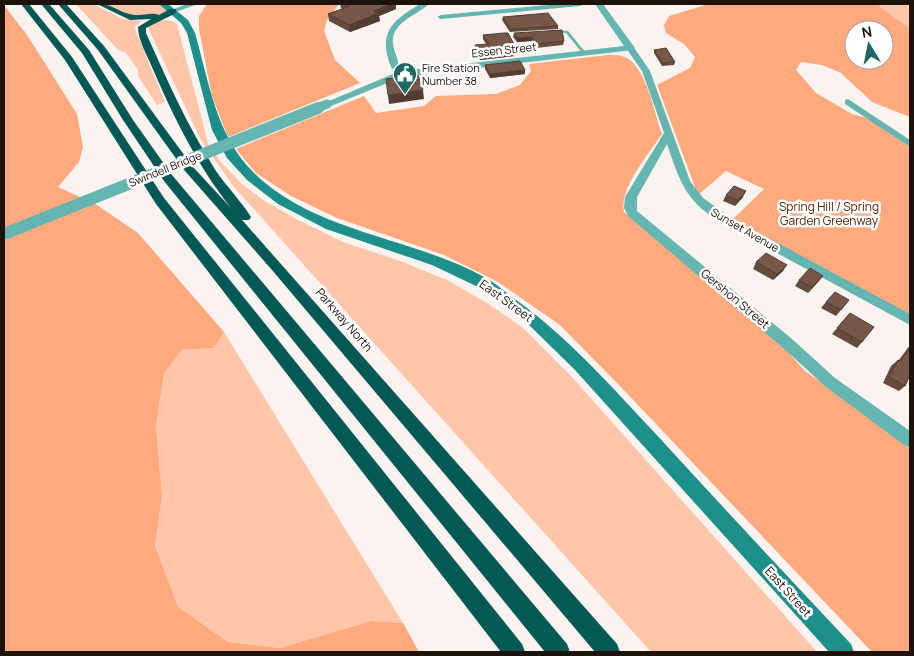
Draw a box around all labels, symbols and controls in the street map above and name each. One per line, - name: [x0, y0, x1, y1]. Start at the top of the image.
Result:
- north arrow: [844, 20, 894, 70]
- text: N: [860, 21, 873, 42]
- street label: Essen Street: [471, 39, 537, 60]
- place label: Fire Station Number 38: [422, 60, 480, 88]
- public building icon: Fire Station Number 38: [392, 61, 418, 95]
- street label: Swindell Bridge: [126, 147, 204, 190]
- park label: Spring Hill / Spring Garden Greenway: [779, 198, 879, 229]
- street label: Sunset Avenue: [708, 204, 783, 255]
- street label: Gershon Street: [697, 265, 773, 333]
- street label: East Street: [476, 275, 537, 326]
- street label: Parkway North: [312, 284, 377, 355]
- street label: East Street: [761, 563, 816, 621]

